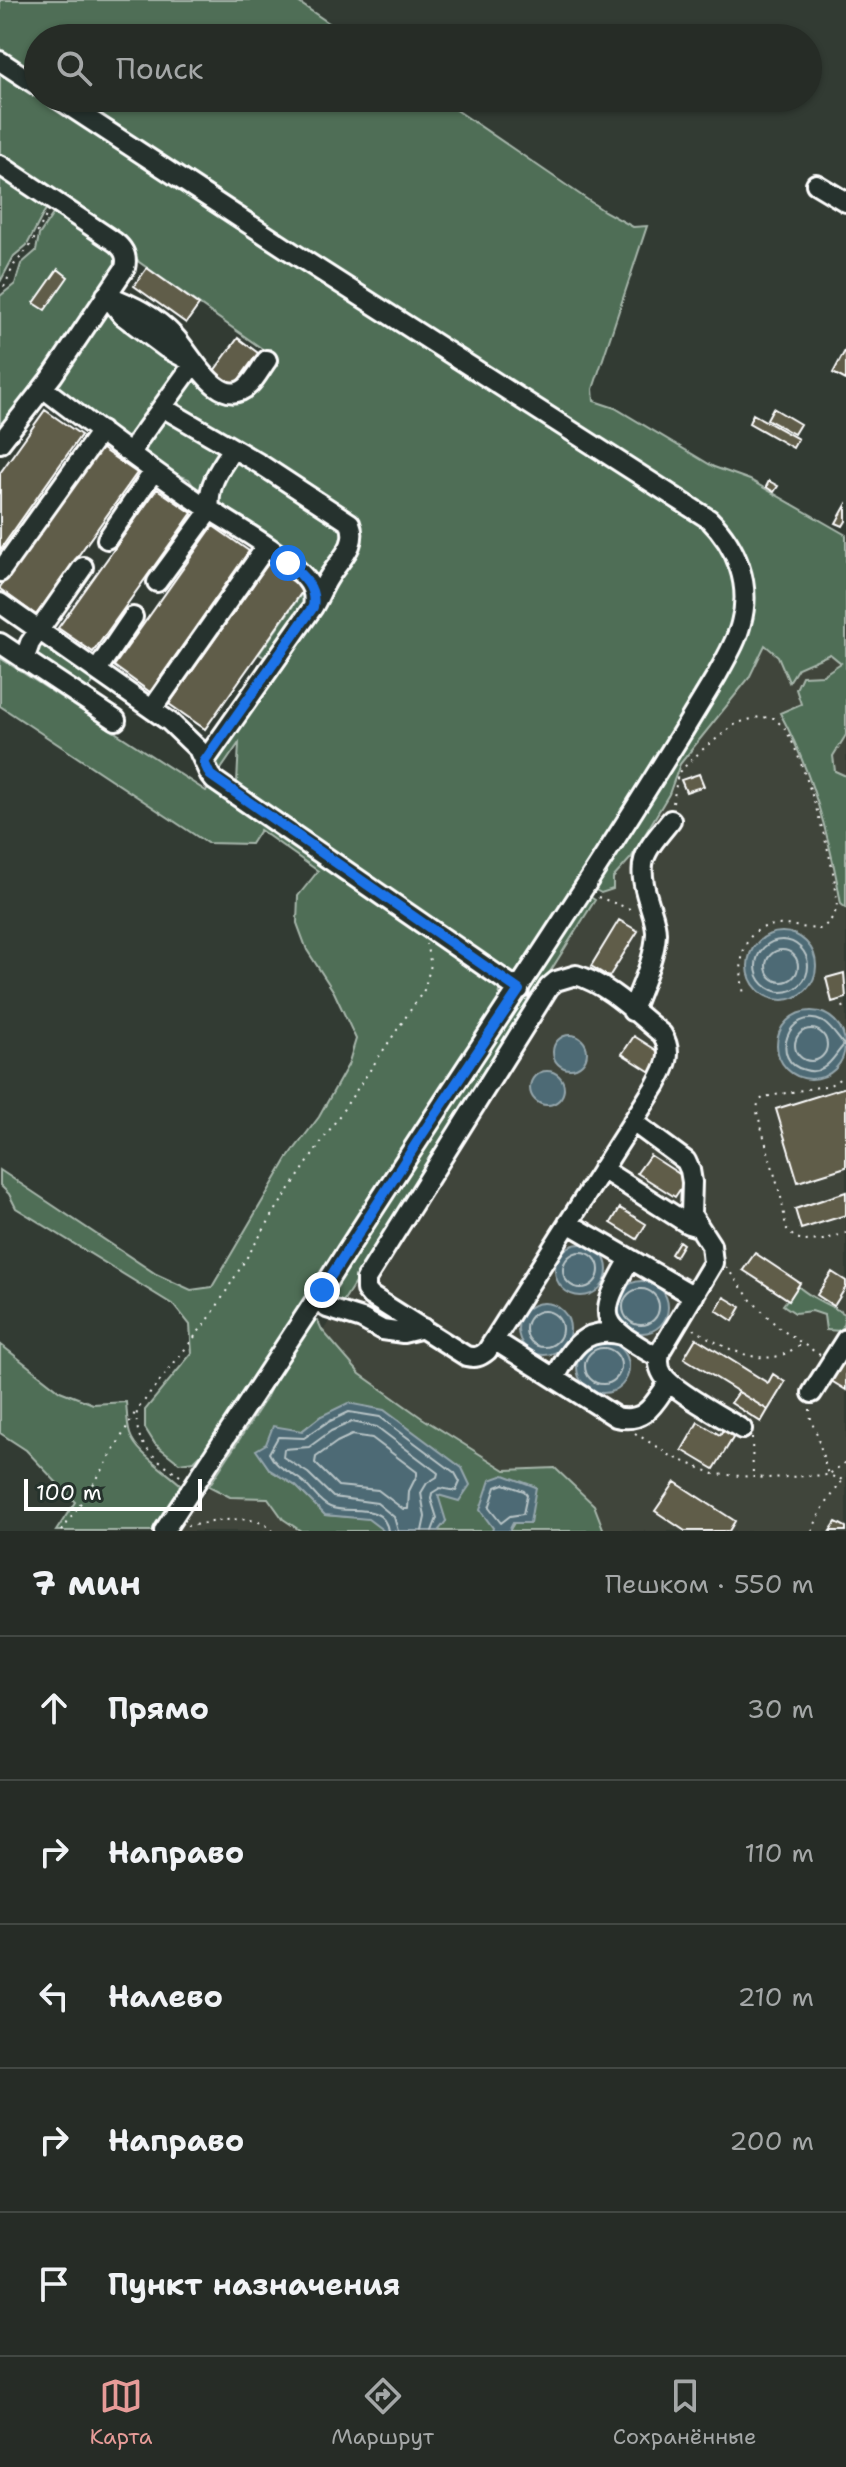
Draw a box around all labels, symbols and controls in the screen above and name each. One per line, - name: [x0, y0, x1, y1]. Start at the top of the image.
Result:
- search box: [24, 24, 822, 112]
- icon: search: [52, 46, 96, 90]
- text: Поиск: [116, 48, 204, 89]
- route start: [270, 545, 306, 581]
- route end: [304, 1272, 340, 1308]
- scale bar: [24, 1475, 202, 1511]
- text: 100 m: [36, 1478, 102, 1507]
- text: 7 мин: [32, 1560, 141, 1606]
- text: Пешком · 550 m: [605, 1566, 814, 1601]
- icon: ahead: [32, 1686, 76, 1730]
- text: Прямо: [108, 1688, 209, 1729]
- text: 30 m: [747, 1691, 814, 1726]
- icon: right: [32, 1830, 76, 1874]
- text: Направо: [108, 1832, 244, 1873]
- text: 110 m: [744, 1835, 814, 1870]
- icon: left: [32, 1974, 76, 2018]
- text: Налево: [108, 1976, 223, 2017]
- text: 210 m: [737, 1979, 814, 2014]
- icon: right: [32, 2118, 76, 2162]
- text: Направо: [108, 2120, 244, 2161]
- text: 200 m: [729, 2123, 814, 2158]
- icon: arrive: [32, 2262, 76, 2306]
- text: Пункт назначения: [108, 2264, 400, 2305]
- tab: Карта: [89, 2374, 152, 2451]
- tab: Маршрут: [331, 2374, 434, 2451]
- tab: Сохранённые: [613, 2374, 757, 2451]

